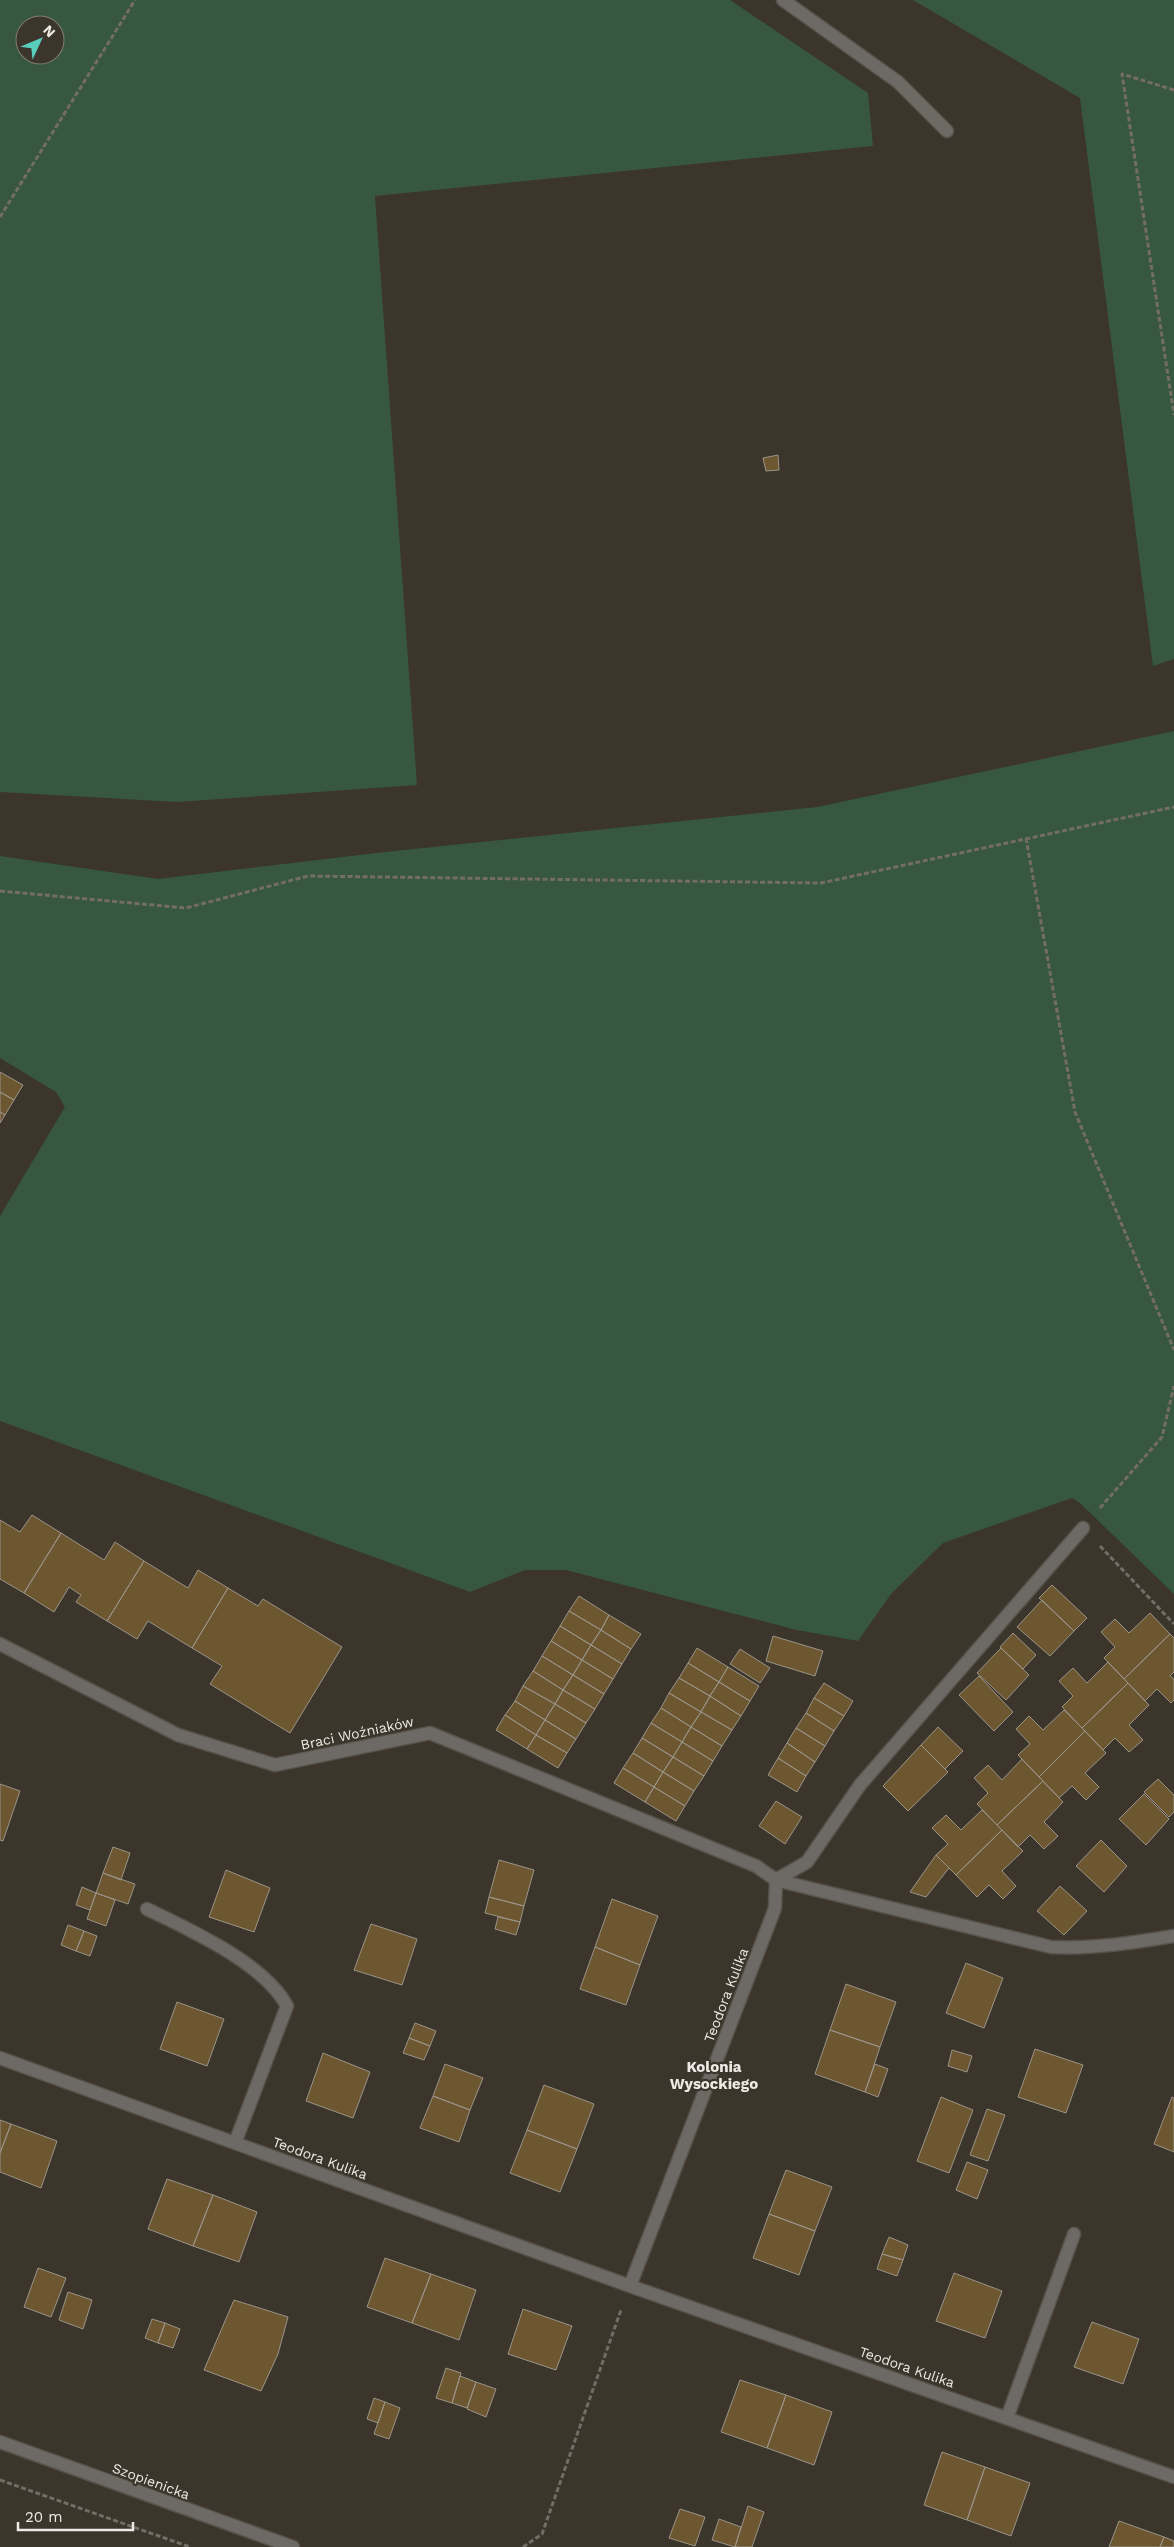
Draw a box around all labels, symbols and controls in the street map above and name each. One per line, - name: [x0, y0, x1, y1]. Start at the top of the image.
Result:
- north arrow: [15, 15, 65, 65]
- text: N: [40, 22, 59, 40]
- street label: Braci Woźniaków: [299, 1713, 415, 1753]
- street label: Teodora Kulika: [701, 1946, 751, 2044]
- district label: Kolonia Wysockiego: [670, 2058, 758, 2093]
- street label: Teodora Kulika: [270, 2133, 370, 2183]
- street label: Teodora Kulika: [857, 2343, 957, 2391]
- street label: Szopienicka: [110, 2460, 192, 2502]
- scale bar: [18, 2500, 132, 2532]
- text: 20 m: [25, 2508, 63, 2526]

